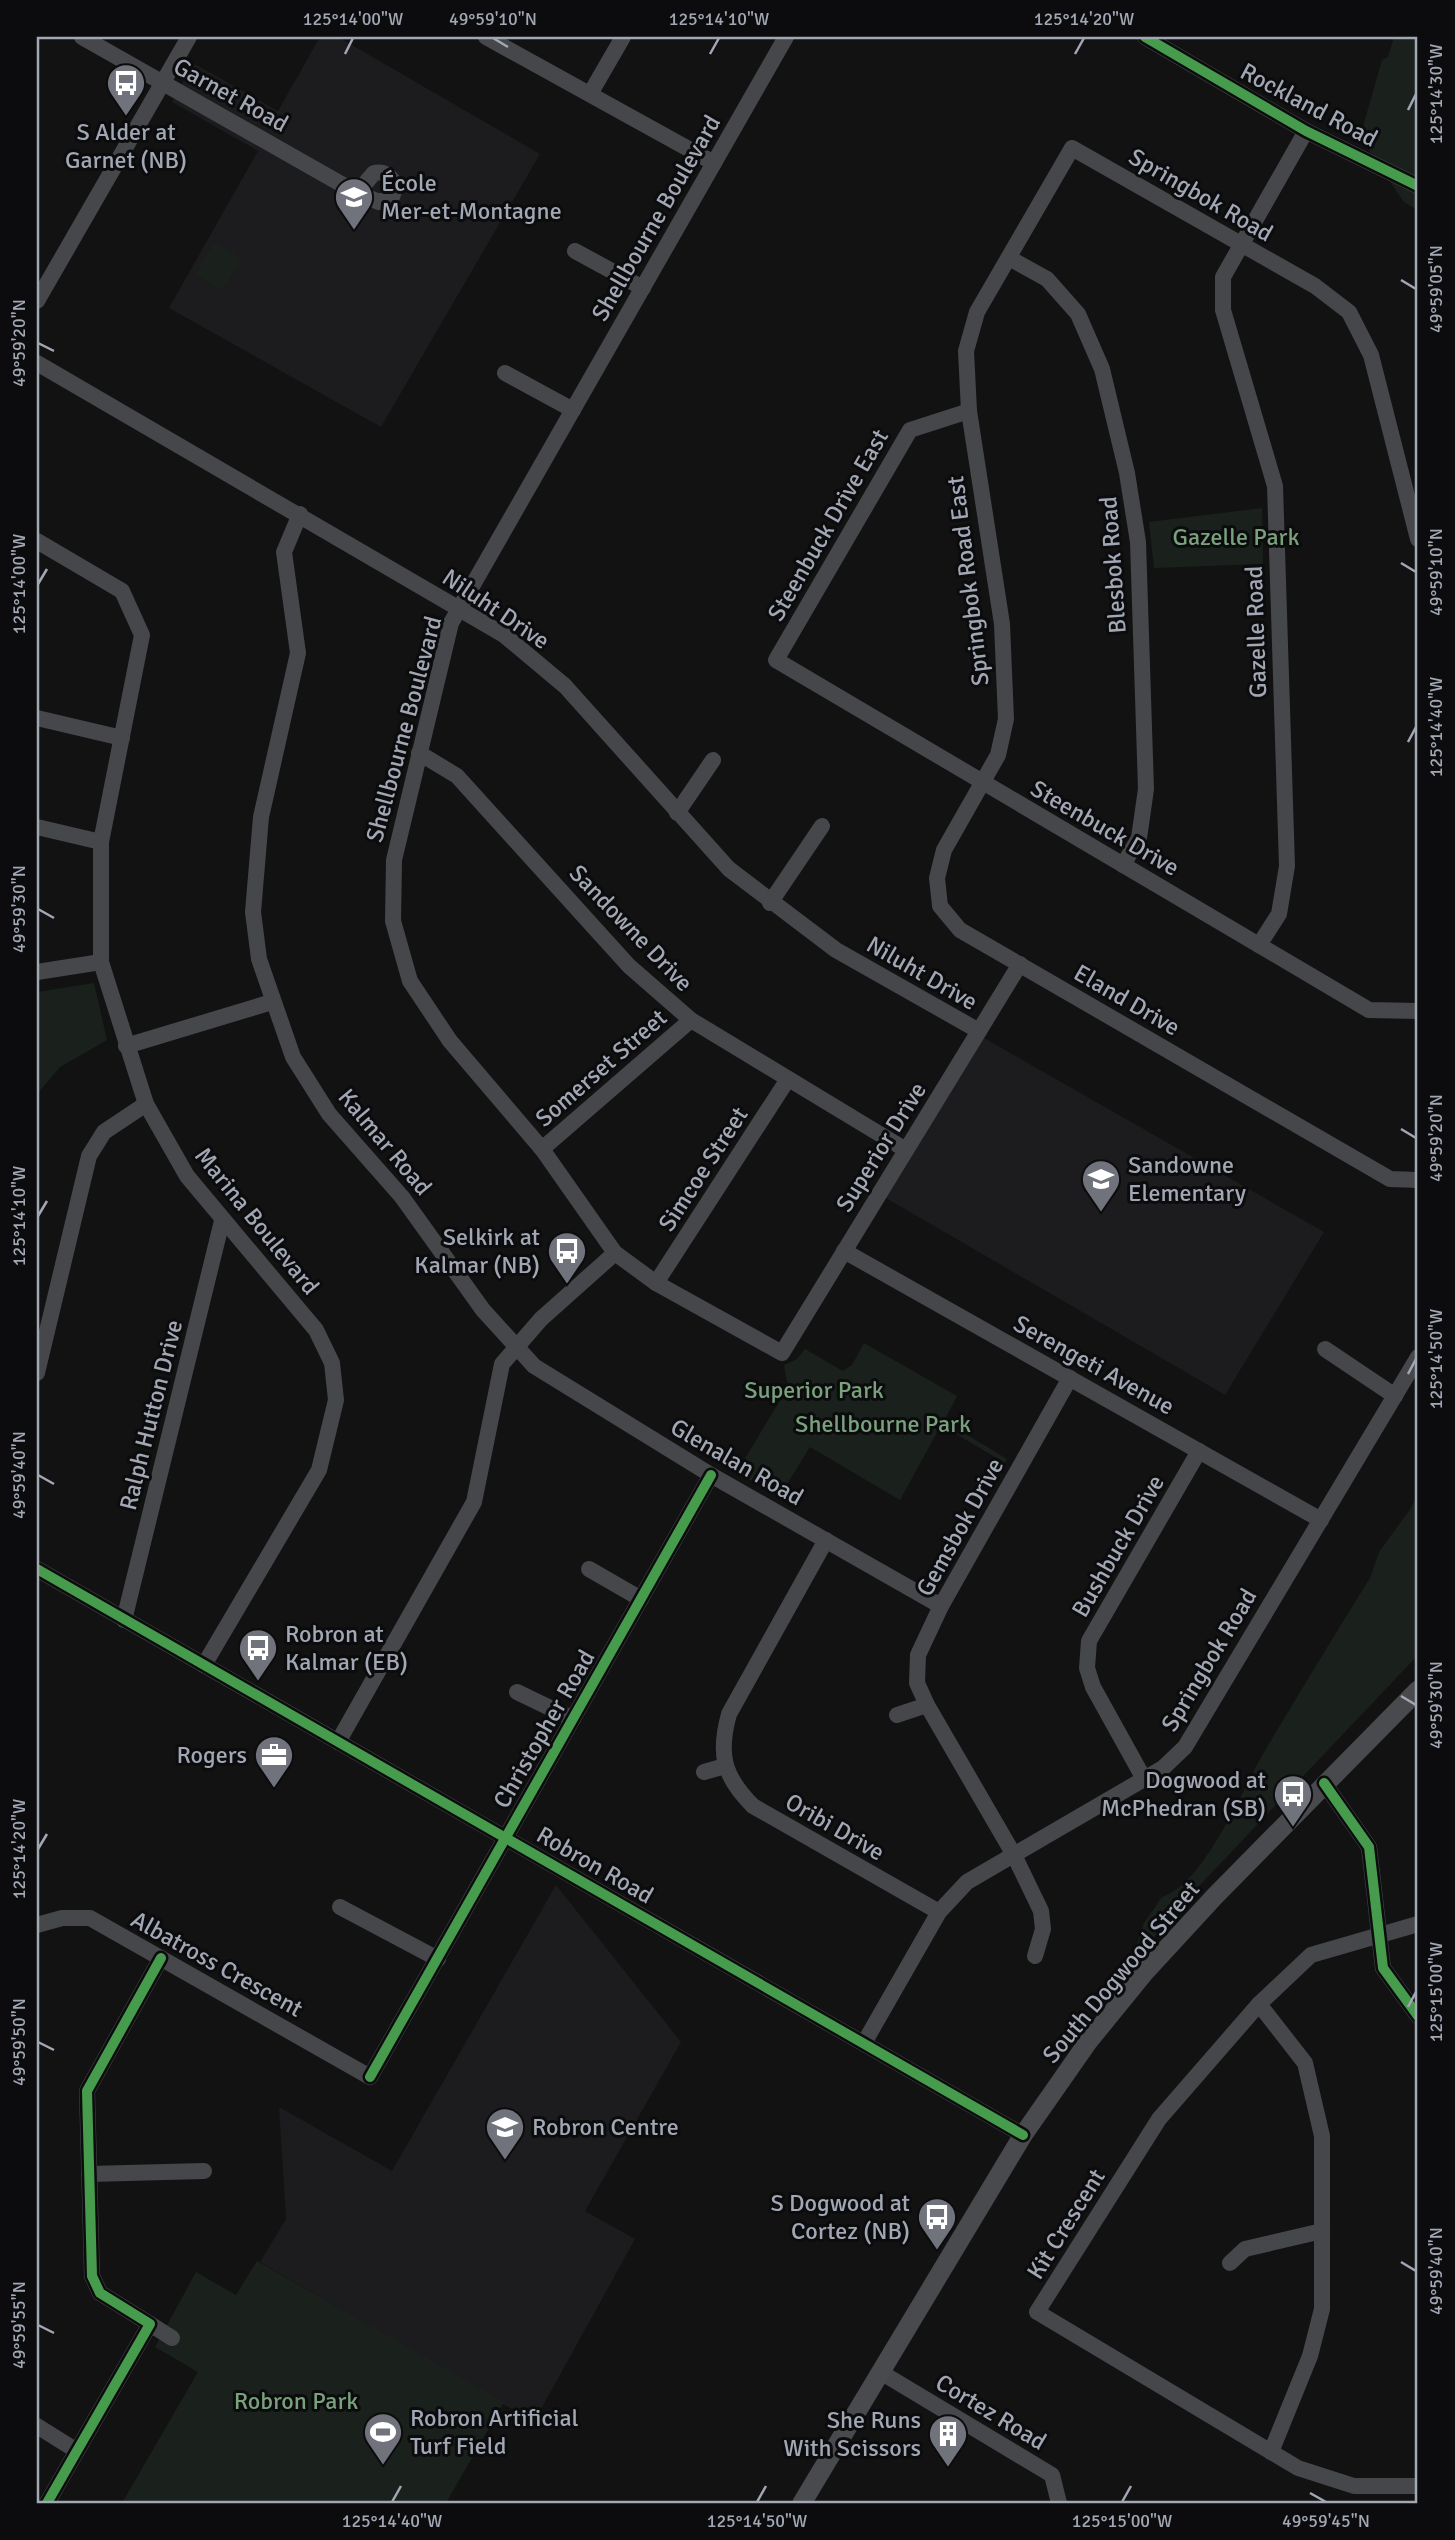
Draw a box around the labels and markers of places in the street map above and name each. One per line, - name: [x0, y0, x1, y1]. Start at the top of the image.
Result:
- bus stop icon: S Alder at Garnet (NB): [105, 62, 147, 117]
- place label: S Alder at Garnet (NB): [65, 117, 187, 175]
- place label: École Mer-et-Montagne: [381, 168, 562, 226]
- school or university icon: École Mer-et-Montagne: [333, 176, 375, 231]
- place label: Sandowne Elementary: [1128, 1150, 1246, 1208]
- school or university icon: Sandowne Elementary: [1080, 1158, 1122, 1213]
- place label: Selkirk at Kalmar (NB): [414, 1222, 540, 1280]
- bus stop icon: Selkirk at Kalmar (NB): [546, 1230, 588, 1285]
- place label: Robron at Kalmar (EB): [285, 1619, 408, 1677]
- bus stop icon: Robron at Kalmar (EB): [237, 1627, 279, 1682]
- office icon: Rogers: [253, 1734, 295, 1789]
- place label: Rogers: [176, 1740, 247, 1770]
- place label: Dogwood at McPhedran (SB): [1101, 1765, 1266, 1823]
- bus stop icon: Dogwood at McPhedran (SB): [1272, 1773, 1314, 1828]
- school or university icon: Robron Centre: [484, 2106, 526, 2161]
- place label: Robron Centre: [532, 2112, 679, 2142]
- place label: S Dogwood at Cortez (NB): [770, 2188, 910, 2246]
- bus stop icon: S Dogwood at Cortez (NB): [916, 2196, 958, 2251]
- place label: Robron Artificial Turf Field: [410, 2403, 579, 2461]
- place label: She Runs With Scissors: [783, 2405, 921, 2463]
- sports icon: Robron Artificial Turf Field: [362, 2411, 404, 2466]
- building icon: She Runs With Scissors: [927, 2413, 969, 2468]

